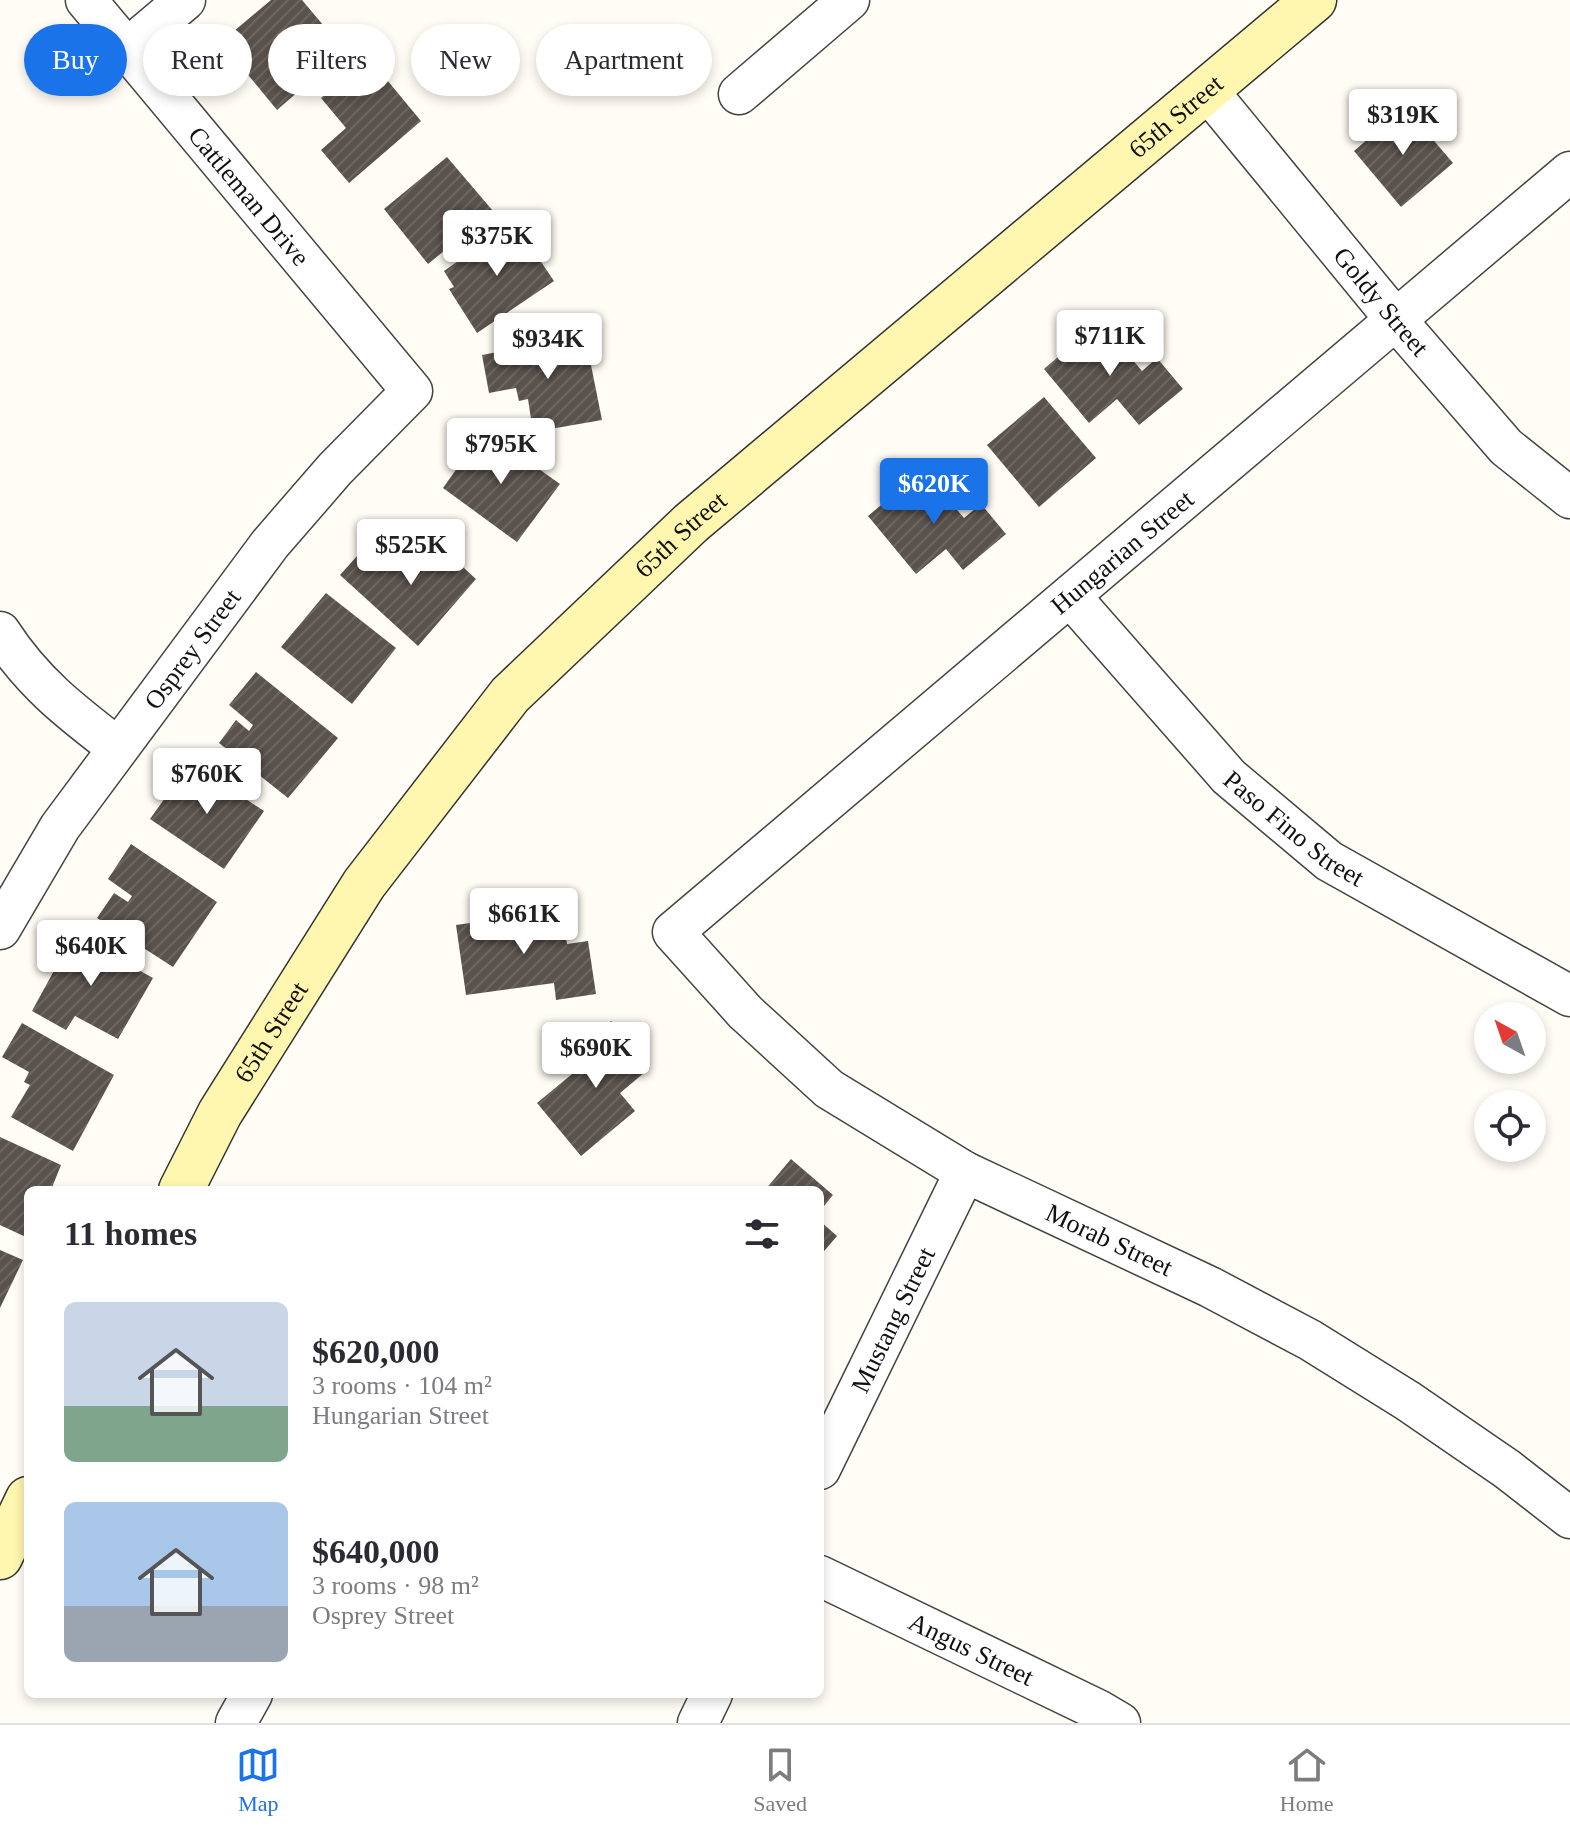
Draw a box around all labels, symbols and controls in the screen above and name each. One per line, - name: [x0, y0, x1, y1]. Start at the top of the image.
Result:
- chip: Buy: [24, 24, 127, 96]
- chip: Rent: [143, 24, 252, 96]
- chip: Filters: [268, 24, 395, 96]
- chip: New: [411, 24, 520, 96]
- chip: Apartment: [536, 24, 712, 96]
- street label: 65th Street: [1123, 69, 1229, 164]
- pin: $319K: [1347, 89, 1459, 157]
- text: $319K: [1367, 100, 1439, 129]
- street label: Cattleman Drive: [182, 121, 315, 272]
- pin: $375K: [441, 210, 553, 278]
- text: $375K: [461, 221, 533, 250]
- street label: Goldy Street: [1327, 242, 1435, 362]
- pin: $711K: [1054, 310, 1166, 378]
- pin: $934K: [492, 313, 604, 381]
- text: $711K: [1075, 321, 1145, 350]
- text: $934K: [512, 324, 584, 353]
- pin: $795K: [445, 418, 557, 486]
- text: $795K: [465, 429, 537, 458]
- pin: $620K: [878, 458, 990, 526]
- text: $620K: [898, 469, 970, 498]
- street label: Hungarian Street: [1045, 484, 1200, 620]
- street label: 65th Street: [629, 485, 733, 584]
- pin: $525K: [355, 519, 467, 587]
- text: $525K: [375, 530, 447, 559]
- street label: Osprey Street: [138, 583, 247, 715]
- pin: $760K: [151, 748, 263, 816]
- text: $760K: [171, 759, 243, 788]
- street label: Paso Fino Street: [1218, 765, 1369, 893]
- pin: $661K: [468, 888, 580, 956]
- text: $661K: [488, 899, 560, 928]
- pin: $640K: [35, 920, 147, 988]
- text: $640K: [55, 931, 127, 960]
- street label: 65th Street: [229, 976, 314, 1088]
- north arrow: [1474, 1002, 1546, 1074]
- map controls: [1474, 1002, 1546, 1162]
- pin: $690K: [540, 1022, 652, 1090]
- text: $690K: [560, 1033, 632, 1062]
- button: locate: [1474, 1090, 1546, 1162]
- street label: Morab Street: [1041, 1198, 1178, 1283]
- icon: filters: [740, 1212, 784, 1256]
- text: 11 homes: [64, 1215, 197, 1252]
- street label: Mustang Street: [846, 1242, 941, 1398]
- text: $620,000: [312, 1333, 440, 1370]
- icon: home: [128, 1334, 224, 1430]
- text: 3 rooms · 104 m²: [312, 1371, 492, 1400]
- text: Hungarian Street: [312, 1401, 489, 1430]
- text: $640,000: [312, 1533, 440, 1570]
- icon: home: [128, 1534, 224, 1630]
- text: 3 rooms · 98 m²: [312, 1571, 479, 1600]
- text: Osprey Street: [312, 1601, 454, 1630]
- street label: Angus Street: [904, 1607, 1039, 1692]
- tab: Map: [236, 1743, 280, 1817]
- tab: Saved: [753, 1743, 807, 1817]
- tab: Home: [1280, 1743, 1334, 1817]

